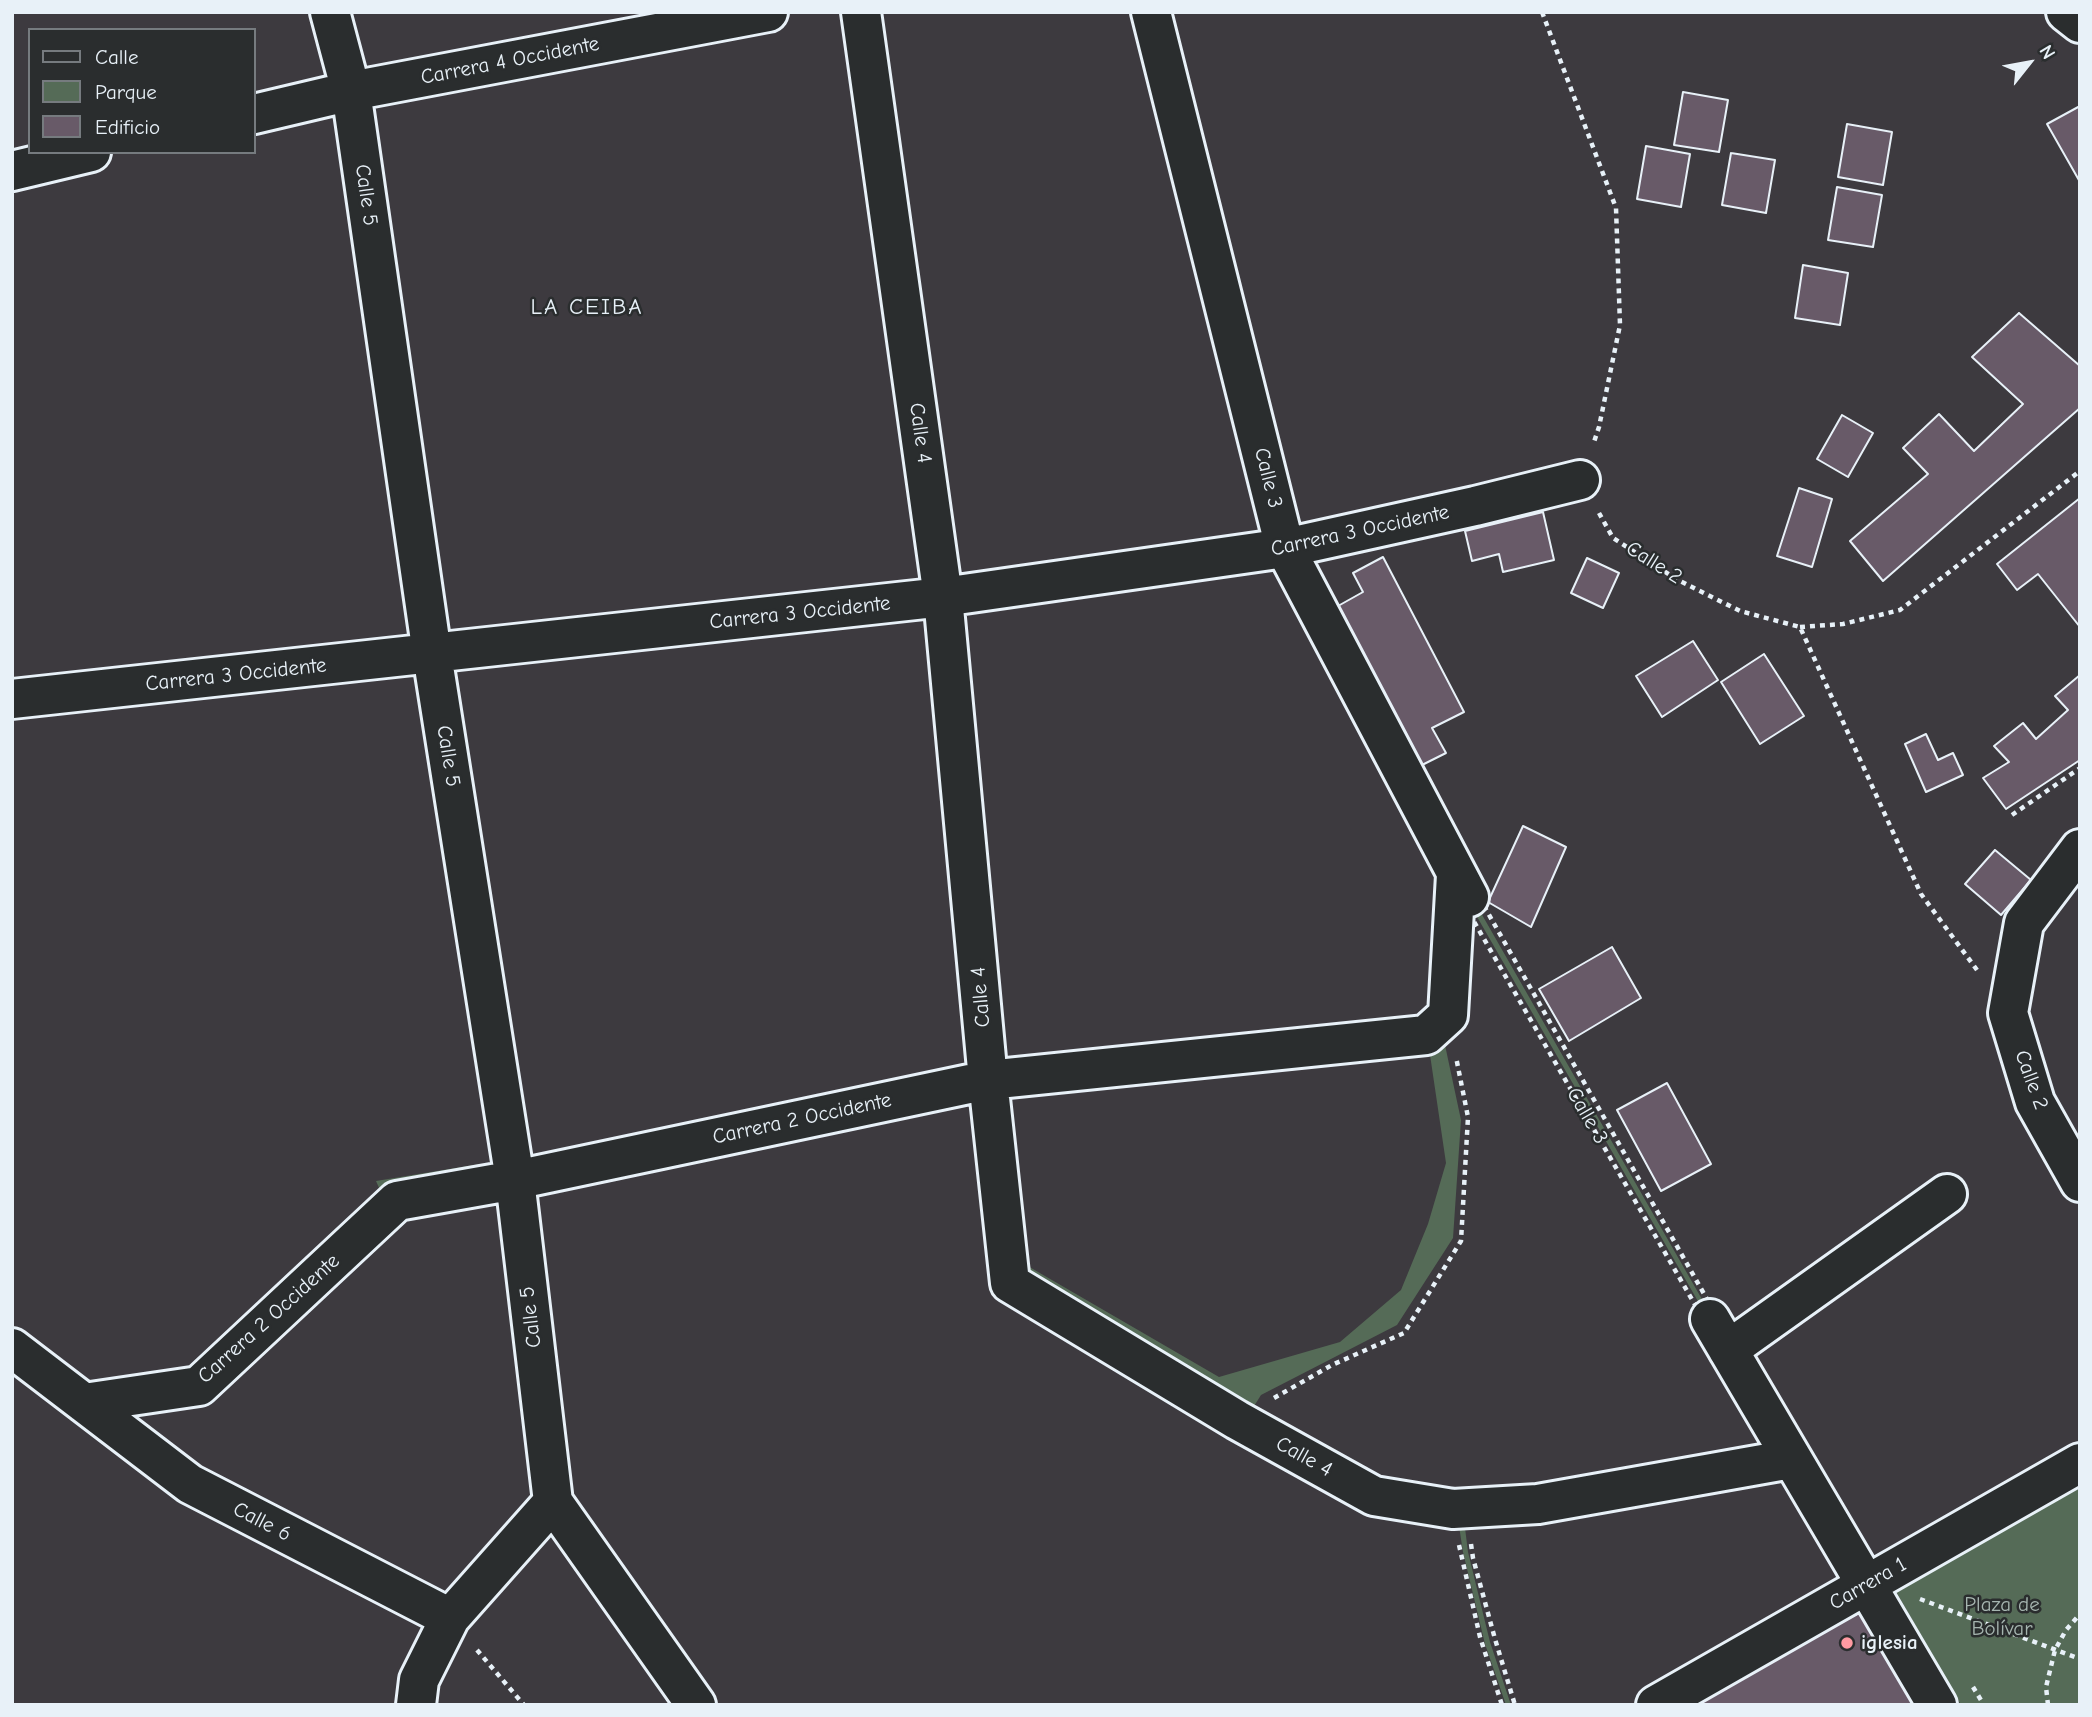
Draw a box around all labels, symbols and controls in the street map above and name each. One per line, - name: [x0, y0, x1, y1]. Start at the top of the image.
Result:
- legend: [28, 28, 256, 154]
- north arrow: [1994, 28, 2064, 98]
- street label: Carrera 4 Occidente: [419, 31, 601, 91]
- text: N: [2034, 41, 2060, 63]
- text: Calle: [95, 45, 138, 69]
- text: Parque: [95, 80, 157, 104]
- text: Edificio: [95, 115, 160, 139]
- street label: Calle 5: [349, 163, 383, 227]
- district label: LA CEIBA: [531, 293, 643, 321]
- street label: Calle 4: [903, 401, 937, 465]
- street label: Calle 3: [1248, 445, 1288, 511]
- street label: Carrera 3 Occidente: [1269, 500, 1451, 562]
- street label: Calle 2: [1621, 536, 1687, 590]
- street label: Carrera 3 Occidente: [708, 591, 892, 635]
- street label: Carrera 3 Occidente: [144, 653, 328, 697]
- street label: Calle 5: [431, 723, 465, 789]
- street label: Calle 4: [966, 966, 996, 1028]
- street label: Calle 2: [2009, 1047, 2053, 1113]
- street label: Calle 3: [1561, 1083, 1613, 1149]
- street label: Carrera 2 Occidente: [710, 1088, 894, 1150]
- street label: Carrera 2 Occidente: [193, 1249, 345, 1389]
- street label: Calle 5: [515, 1285, 547, 1349]
- street label: Calle 4: [1271, 1431, 1337, 1483]
- street label: Calle 6: [229, 1497, 295, 1547]
- street label: Carrera 1: [1825, 1552, 1911, 1616]
- park label: Plaza de Bolívar: [1964, 1592, 2040, 1642]
- place label: iglesia: [1861, 1630, 1918, 1656]
- marker: iglesia: [1839, 1635, 1855, 1651]

